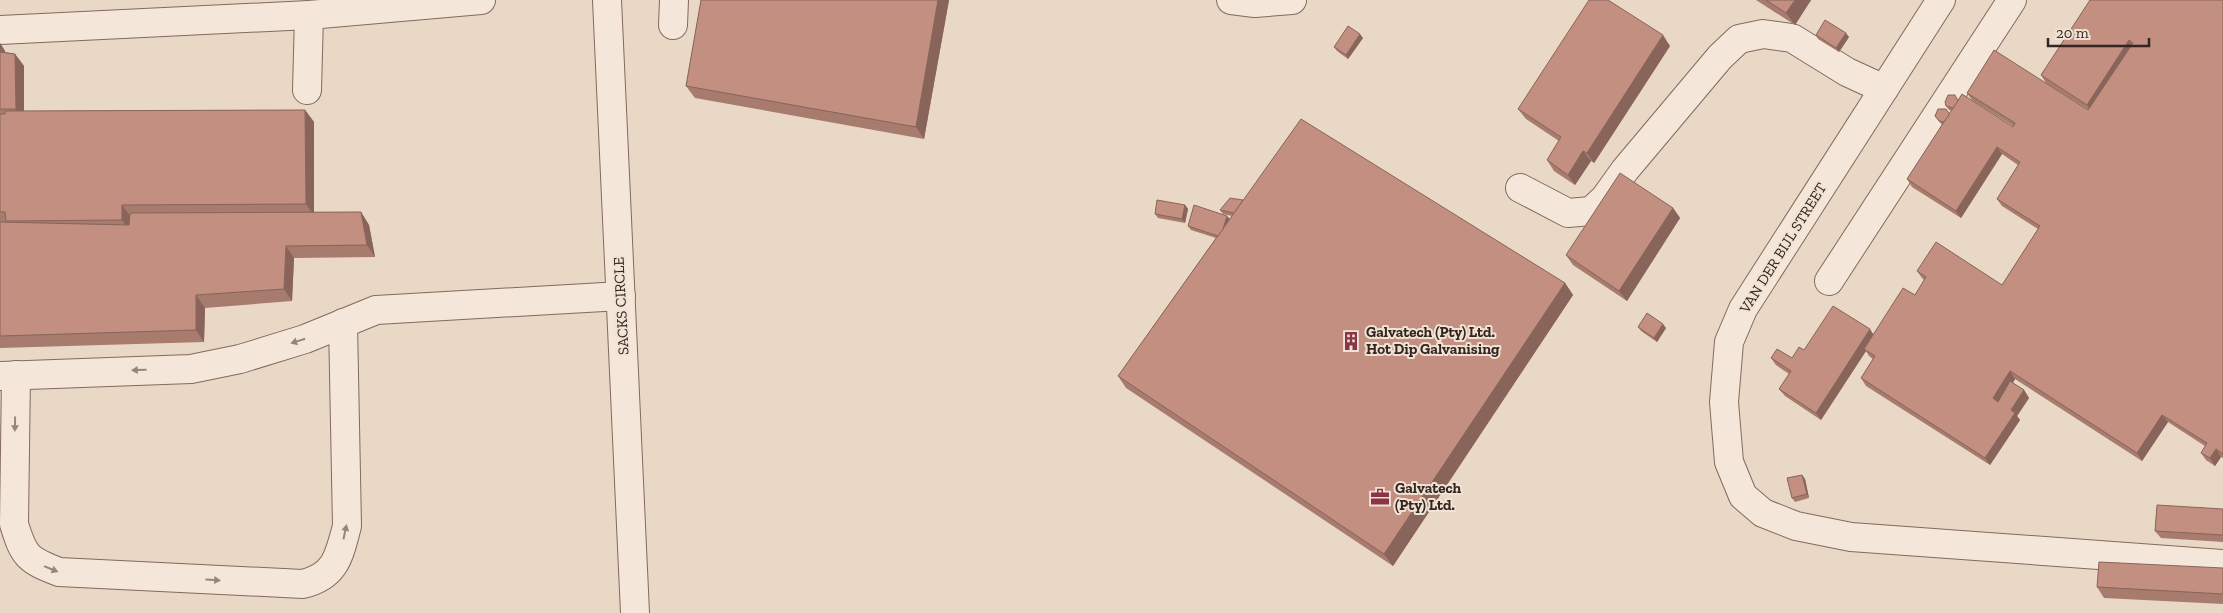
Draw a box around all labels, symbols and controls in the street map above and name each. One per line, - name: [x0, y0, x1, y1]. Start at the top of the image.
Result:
- scale bar: [2048, 15, 2149, 47]
- text: 20 m: [2056, 24, 2089, 42]
- street label: VAN DER BIJL STREET: [1735, 180, 1830, 317]
- street label: SACKS CIRCLE: [609, 256, 633, 355]
- place label: Galvatech (Pty) Ltd. Hot Dip Galvanising: [1366, 323, 1500, 358]
- building icon: Galvatech (Pty) Ltd. Hot Dip Galvanising: [1340, 330, 1362, 352]
- one-way arrow: [291, 338, 306, 345]
- one-way arrow: [131, 366, 147, 374]
- one-way arrow: [11, 416, 19, 432]
- place label: Galvatech (Pty) Ltd.: [1395, 479, 1462, 514]
- office icon: Galvatech (Pty) Ltd.: [1369, 486, 1391, 508]
- one-way arrow: [341, 525, 349, 540]
- one-way arrow: [44, 566, 59, 573]
- one-way arrow: [205, 576, 221, 584]

